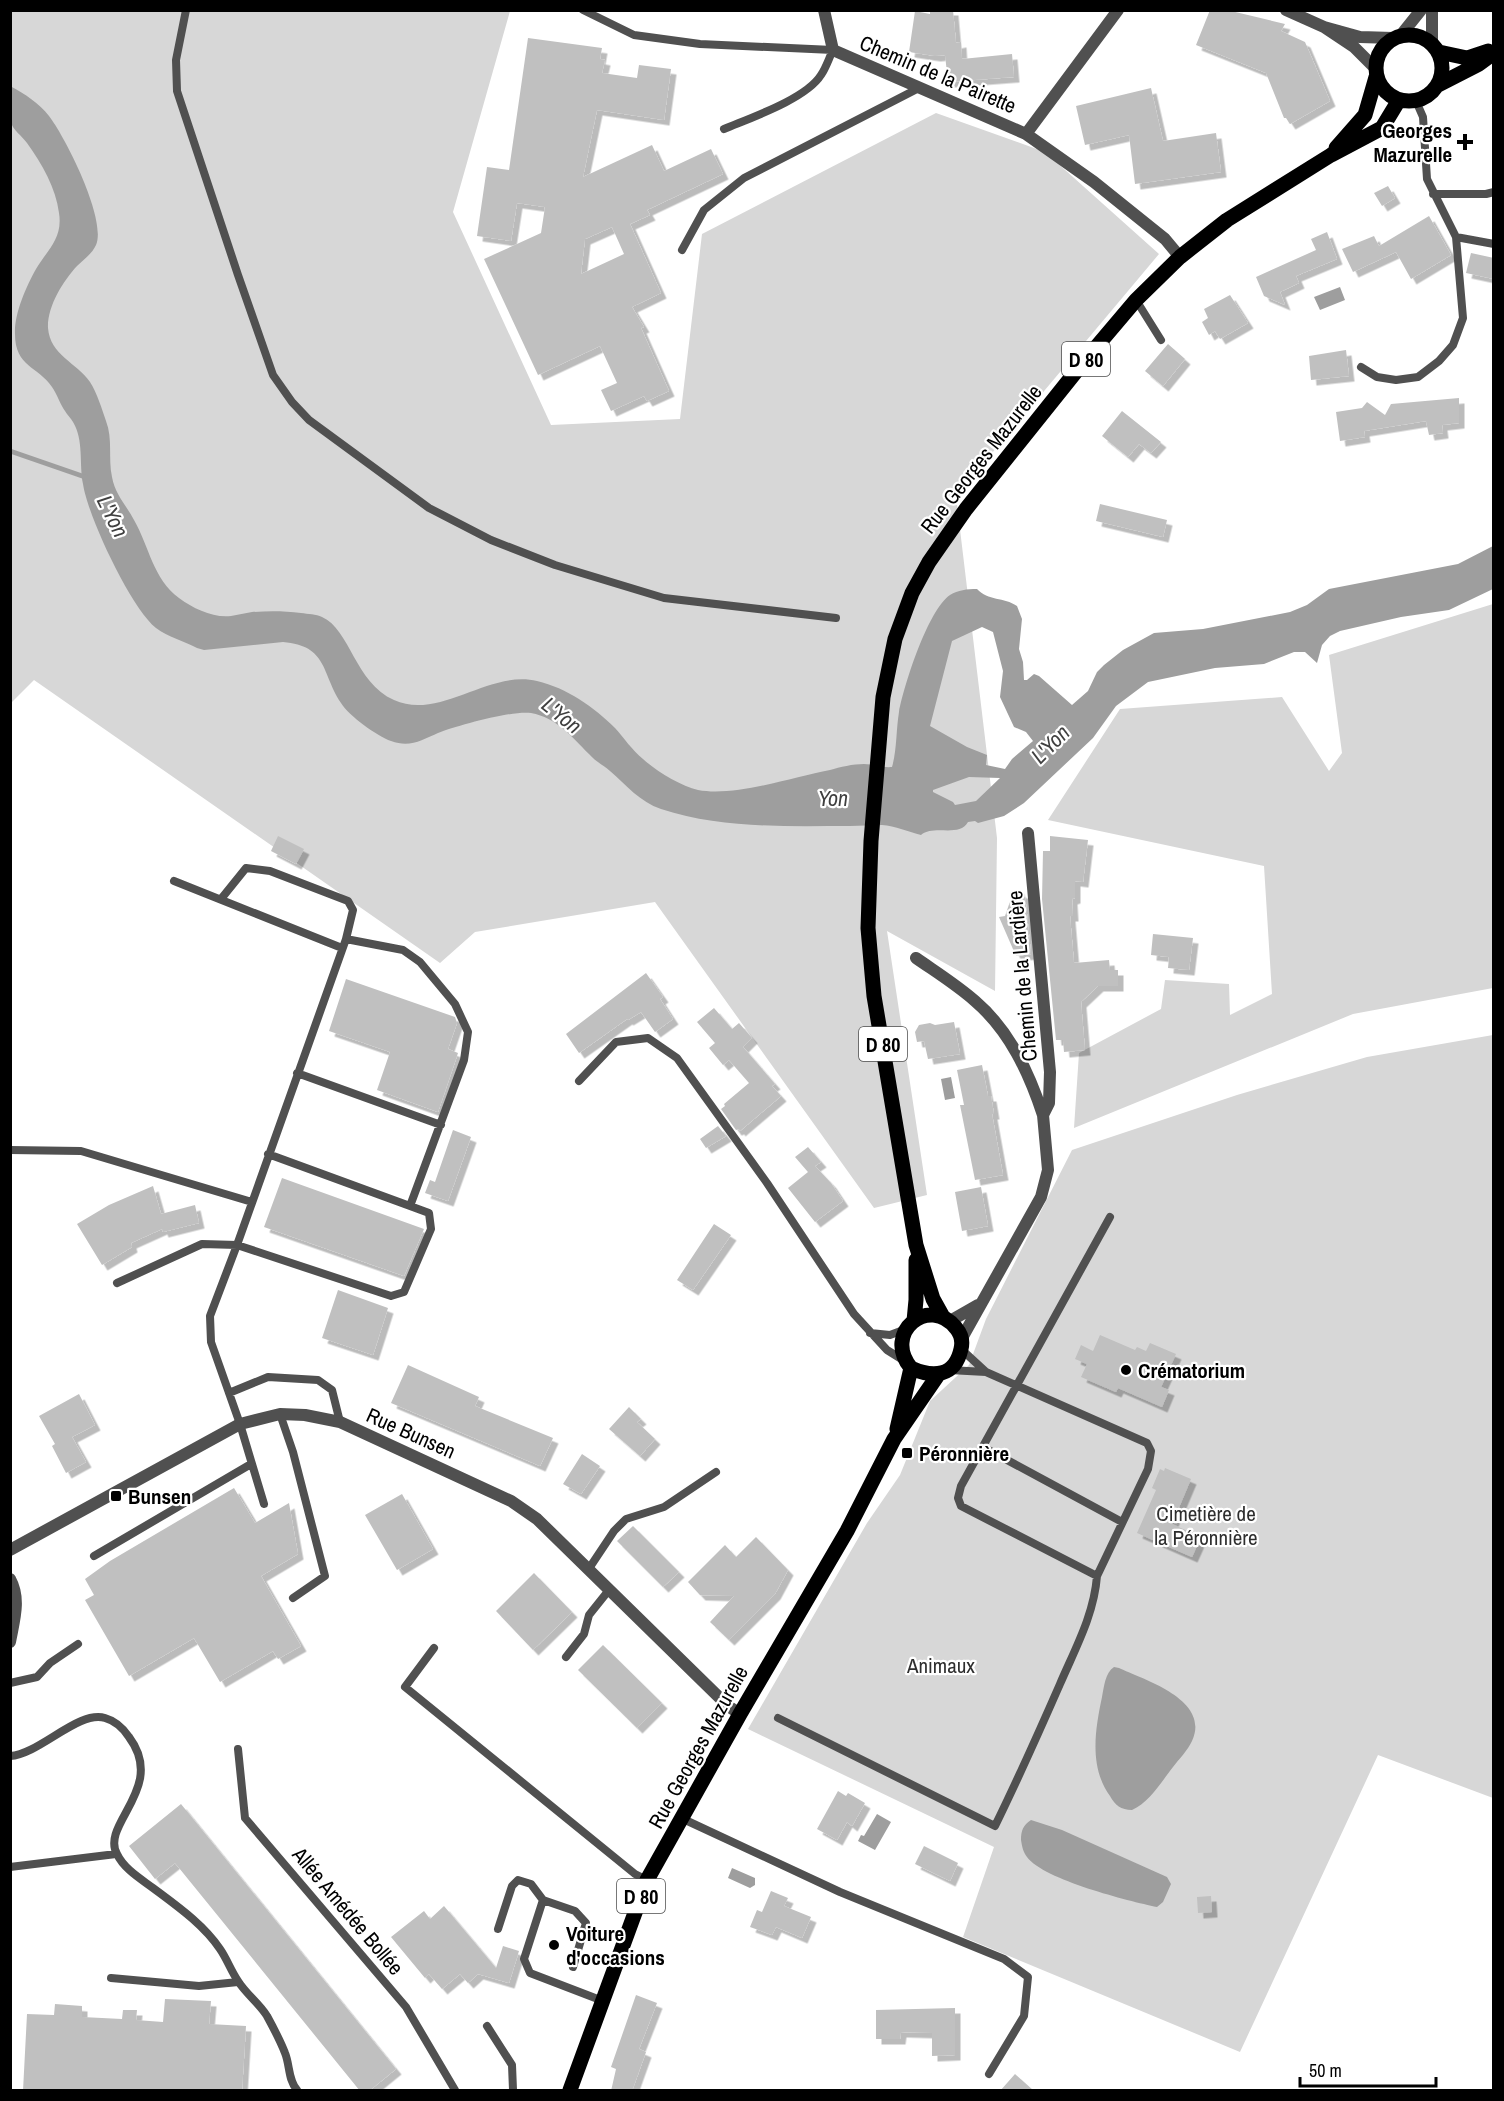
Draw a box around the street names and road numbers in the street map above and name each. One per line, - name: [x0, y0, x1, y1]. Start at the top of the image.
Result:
- street label: Chemin de la Pairette: [855, 28, 1021, 120]
- road number: D 80: [1062, 342, 1110, 376]
- street label: Rue Georges Mazurelle: [914, 378, 1048, 540]
- street label: Chemin de la Lardière: [1000, 889, 1044, 1063]
- road number: D 80: [859, 1027, 907, 1061]
- street label: Rue Bunsen: [362, 1400, 460, 1466]
- street label: Rue Georges Mazurelle: [641, 1660, 755, 1834]
- street label: Allée Amédée Bollée: [285, 1840, 410, 1981]
- road number: D 80: [617, 1879, 665, 1913]

